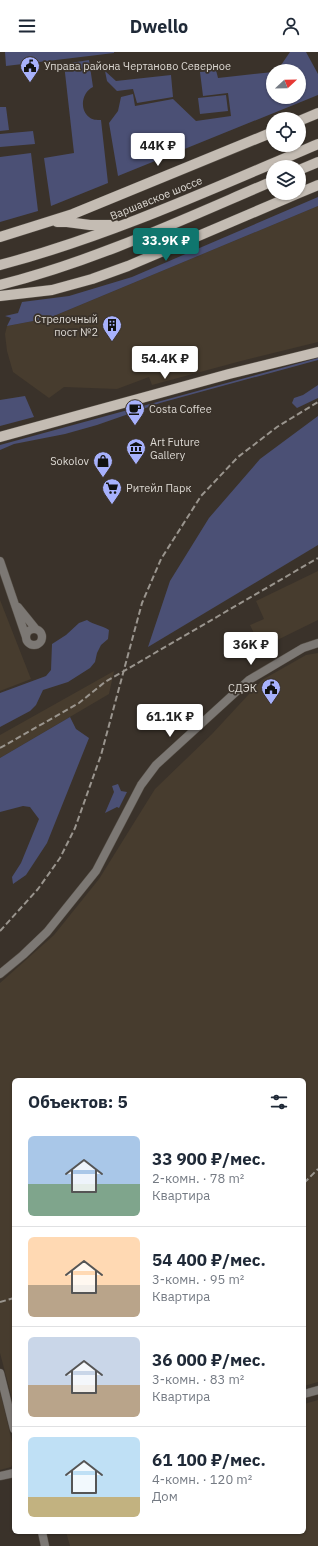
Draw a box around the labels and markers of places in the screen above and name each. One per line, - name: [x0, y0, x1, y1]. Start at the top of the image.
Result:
- public building icon: Управа района Чертаново Северное: [19, 55, 41, 83]
- place label: Управа района Чертаново Северное: [44, 59, 231, 73]
- pin: 44K ₽: [130, 133, 186, 167]
- pin: 33.9K ₽: [129, 228, 203, 262]
- place label: Стрелочный пост №2: [34, 312, 98, 339]
- building icon: Стрелочный пост №2: [101, 314, 123, 342]
- pin: 54.4K ₽: [128, 346, 202, 380]
- cafe icon: Costa Coffee: [124, 398, 146, 426]
- place label: Costa Coffee: [149, 402, 212, 416]
- place label: Art Future Gallery: [150, 435, 200, 462]
- museum icon: Art Future Gallery: [125, 437, 147, 465]
- shop icon: Sokolov: [92, 450, 114, 478]
- place label: Sokolov: [50, 454, 90, 468]
- supermarket icon: Ритейл Парк: [101, 477, 123, 505]
- place label: Ритейл Парк: [126, 481, 191, 495]
- pin: 36K ₽: [223, 632, 279, 666]
- public building icon: СДЭК: [260, 677, 282, 705]
- place label: СДЭК: [228, 681, 257, 695]
- pin: 61.1K ₽: [133, 704, 207, 738]

